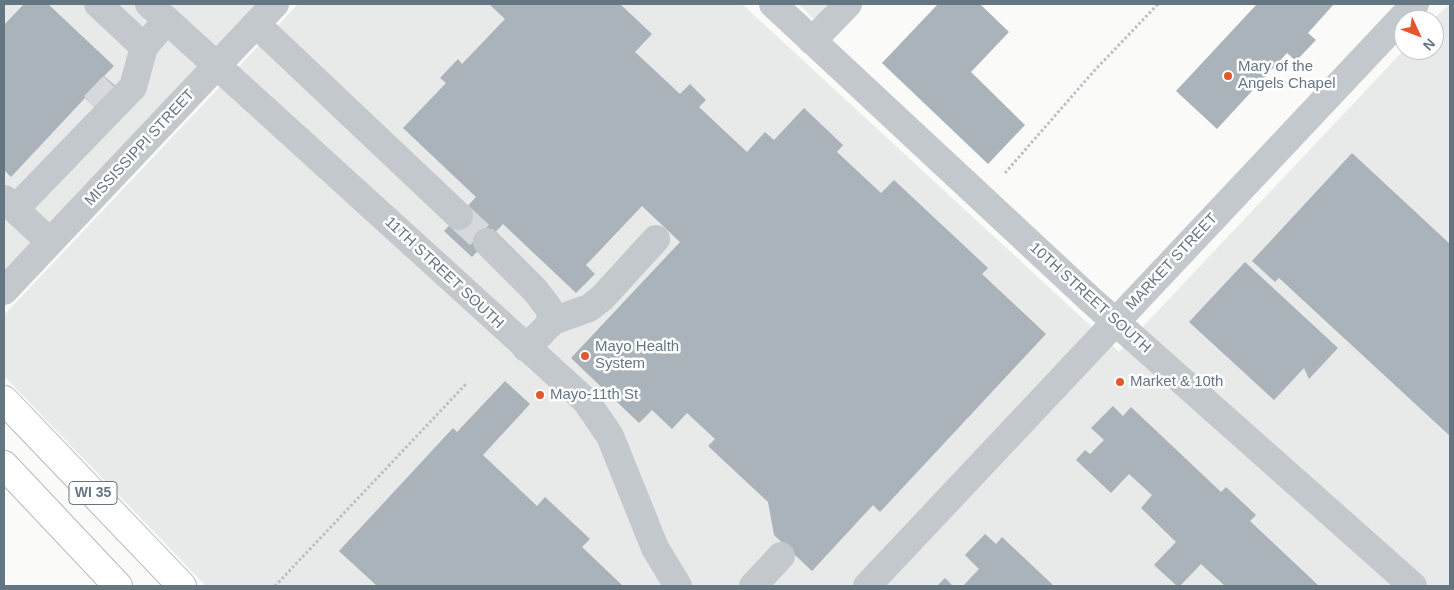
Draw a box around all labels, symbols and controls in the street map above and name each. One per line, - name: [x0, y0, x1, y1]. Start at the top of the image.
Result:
- north arrow: [1394, 10, 1444, 60]
- text: N: [1420, 35, 1439, 54]
- place label: Mary of the Angels Chapel: [1238, 58, 1336, 93]
- marker: Mary of the Angels Chapel: [1222, 70, 1234, 82]
- street label: MISSISSIPPI STREET: [81, 86, 199, 210]
- street label: MARKET STREET: [1123, 210, 1221, 314]
- street label: 11TH STREET SOUTH: [381, 213, 507, 333]
- street label: 10TH STREET SOUTH: [1026, 239, 1154, 357]
- place label: Mayo Health System: [595, 338, 679, 373]
- marker: Mayo Health System: [579, 350, 591, 362]
- place label: Market & 10th: [1130, 373, 1223, 391]
- marker: Market & 10th: [1114, 376, 1126, 388]
- place label: Mayo-11th St: [550, 386, 638, 404]
- marker: Mayo-11th St: [534, 389, 546, 401]
- road number: WI 35: [69, 482, 117, 504]

